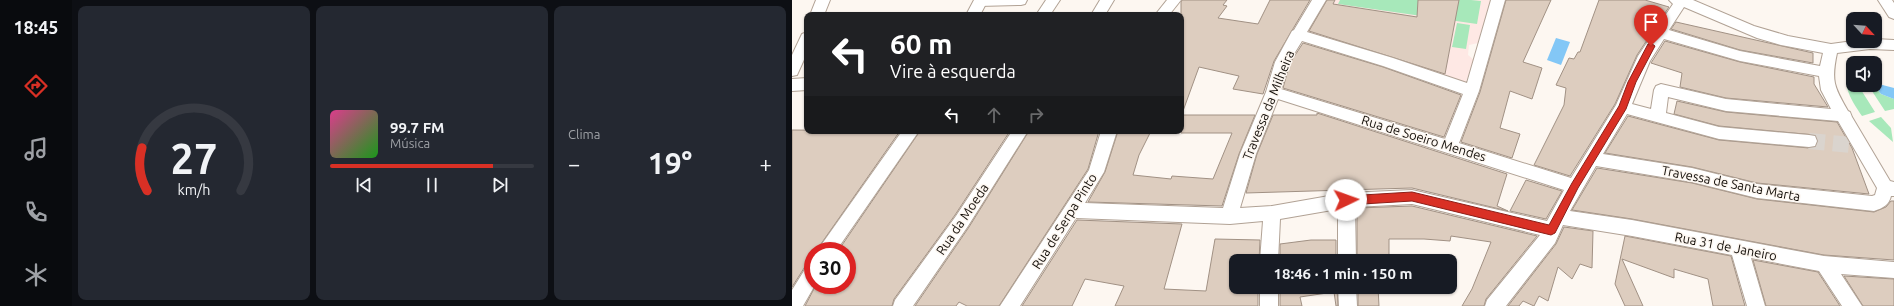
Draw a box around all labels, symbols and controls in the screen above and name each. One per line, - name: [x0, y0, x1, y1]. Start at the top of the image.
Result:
- pin: [1634, 5, 1668, 46]
- icon: arrive: [1640, 11, 1662, 33]
- north arrow: [1846, 12, 1882, 48]
- map controls: [1846, 12, 1882, 92]
- text: 18:45: [13, 17, 59, 37]
- icon: left: [824, 28, 876, 80]
- text: 60 m: [890, 28, 952, 59]
- street label: Travessa da Milheira: [1240, 48, 1296, 162]
- button: sound: [1846, 56, 1882, 92]
- text: Vire à esquerda: [890, 61, 1016, 81]
- icon: directions: [22, 72, 50, 100]
- icon: left: [941, 104, 963, 126]
- icon: ahead: [983, 104, 1005, 126]
- icon: right: [1025, 104, 1047, 126]
- street label: Rua de Soeiro Mendes: [1360, 112, 1488, 164]
- text: 99.7 FM: [390, 119, 444, 136]
- text: Clima: [568, 127, 600, 141]
- icon: music: [22, 135, 50, 163]
- text: 27: [171, 135, 217, 182]
- text: Música: [390, 136, 430, 150]
- text: 19°: [648, 146, 692, 180]
- text: −: [568, 151, 580, 176]
- text: +: [760, 151, 772, 176]
- street label: Travessa de Santa Marta: [1660, 163, 1802, 203]
- street label: Rua de Serpa Pinto: [1029, 171, 1099, 271]
- icon: previous: [353, 174, 375, 196]
- icon: pause: [421, 174, 443, 196]
- icon: next: [489, 174, 511, 196]
- position arrow: [1325, 179, 1367, 221]
- street label: Rua da Moeda: [933, 181, 991, 257]
- text: km/h: [178, 182, 210, 198]
- icon: phone: [22, 198, 50, 226]
- street label: Rua 31 de Janeiro: [1674, 229, 1778, 263]
- speed limit sign: 30: [804, 242, 856, 294]
- icon: climate: [22, 261, 50, 289]
- text: 18:46 · 1 min · 150 m: [1274, 265, 1412, 282]

